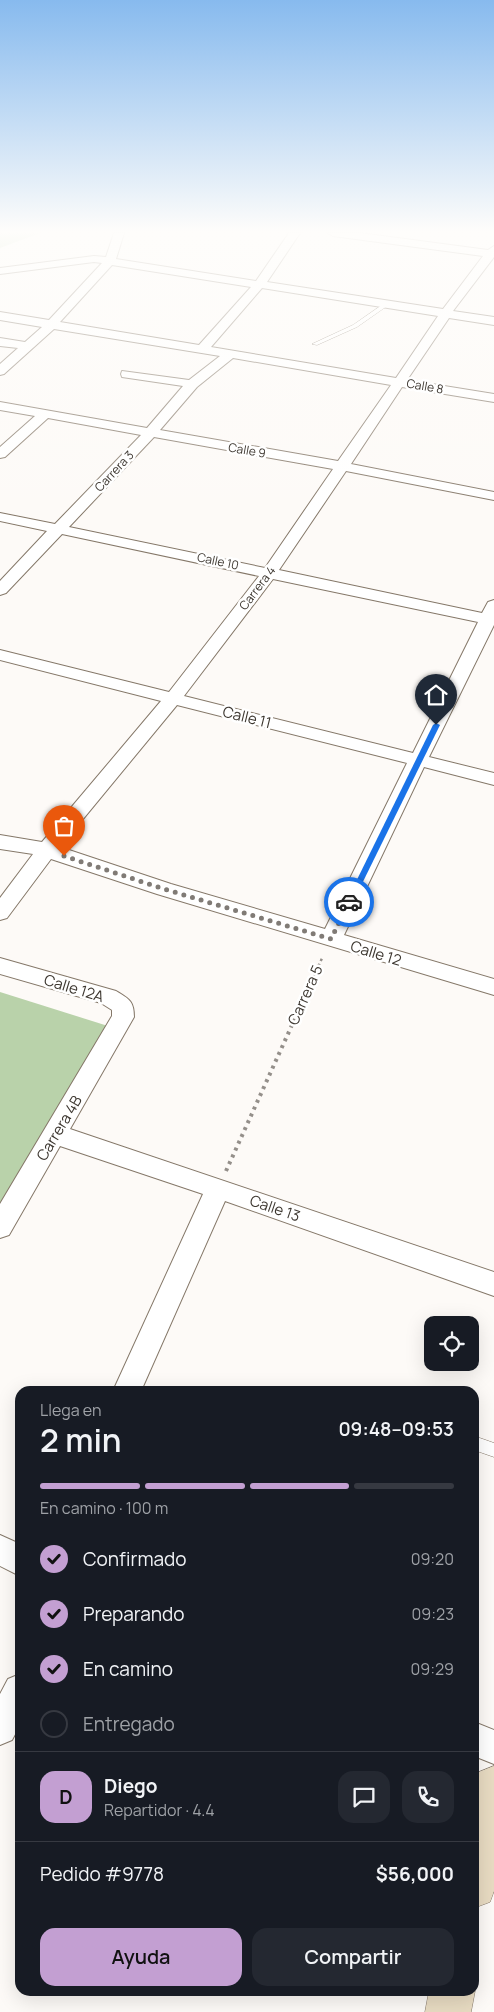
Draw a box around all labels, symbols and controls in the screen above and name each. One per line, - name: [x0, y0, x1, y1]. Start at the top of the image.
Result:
- street label: Calle 8: [405, 374, 445, 398]
- street label: Calle 9: [227, 438, 267, 462]
- street label: Carrera 3: [91, 447, 137, 495]
- street label: Calle 10: [196, 548, 240, 574]
- street label: Carrera 4: [235, 563, 279, 613]
- pin: [415, 674, 457, 725]
- icon: home: [422, 681, 450, 709]
- street label: Calle 11: [220, 701, 274, 733]
- pin: [43, 805, 85, 856]
- icon: bag: [50, 812, 78, 840]
- courier: [324, 877, 374, 927]
- icon: car: [335, 888, 363, 916]
- street label: Calle 12: [348, 935, 404, 971]
- street label: Carrera 5: [282, 962, 328, 1028]
- street label: Calle 12A: [42, 969, 107, 1007]
- street label: Carrera 4B: [31, 1091, 87, 1165]
- street label: Calle 13: [247, 1190, 303, 1226]
- map controls: [424, 1316, 479, 1371]
- button: locate: [424, 1316, 479, 1371]
- text: Llega en: [40, 1399, 101, 1421]
- text: 09:48–09:53: [338, 1416, 454, 1442]
- text: 2 min: [40, 1418, 122, 1462]
- text: En camino · 100 m: [40, 1497, 168, 1519]
- icon: check: [40, 1545, 68, 1573]
- text: Confirmado: [83, 1546, 187, 1572]
- text: 09:20: [411, 1548, 454, 1570]
- icon: check: [40, 1600, 68, 1628]
- text: Preparando: [83, 1601, 185, 1627]
- text: 09:23: [412, 1603, 454, 1625]
- icon: check: [40, 1655, 68, 1683]
- text: En camino: [83, 1656, 173, 1682]
- text: 09:29: [410, 1658, 454, 1680]
- text: Entregado: [83, 1711, 175, 1737]
- button: chat: [338, 1771, 390, 1823]
- button: phone: [402, 1771, 454, 1823]
- text: Diego: [104, 1773, 158, 1799]
- text: D: [59, 1784, 73, 1810]
- text: Repartidor · 4.4: [104, 1799, 215, 1821]
- text: Pedido #9778: [40, 1861, 164, 1887]
- text: $56,000: [376, 1861, 454, 1887]
- button: Ayuda: [40, 1928, 242, 1986]
- button: Compartir: [252, 1928, 454, 1986]

